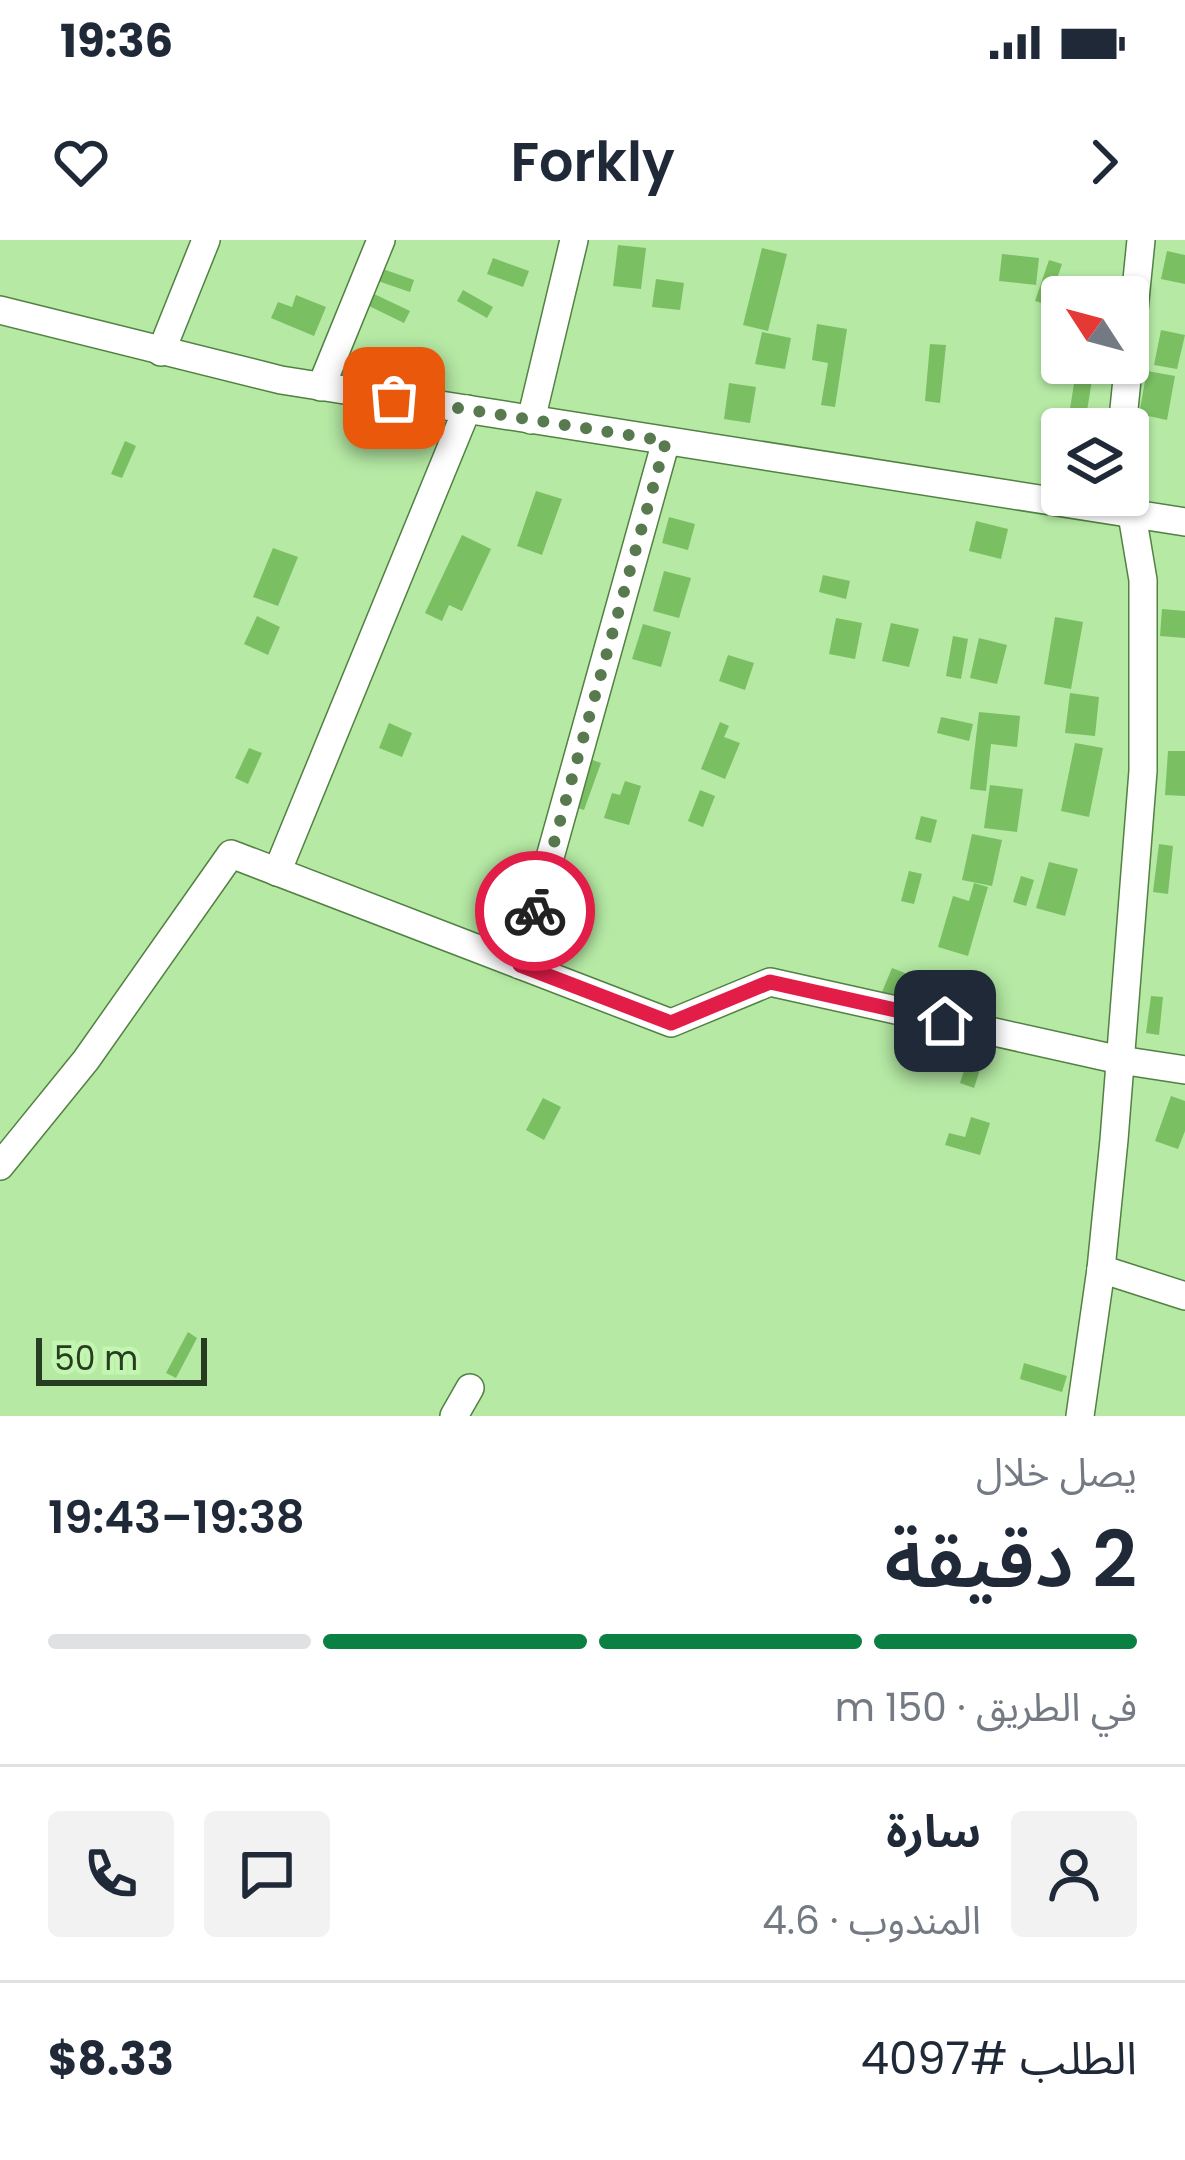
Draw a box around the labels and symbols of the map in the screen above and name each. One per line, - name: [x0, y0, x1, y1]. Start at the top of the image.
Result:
- north arrow: [1041, 276, 1149, 384]
- pin: [343, 347, 445, 449]
- courier: [475, 851, 595, 971]
- pin: [894, 970, 996, 1072]
- scale bar: [36, 1332, 207, 1385]

